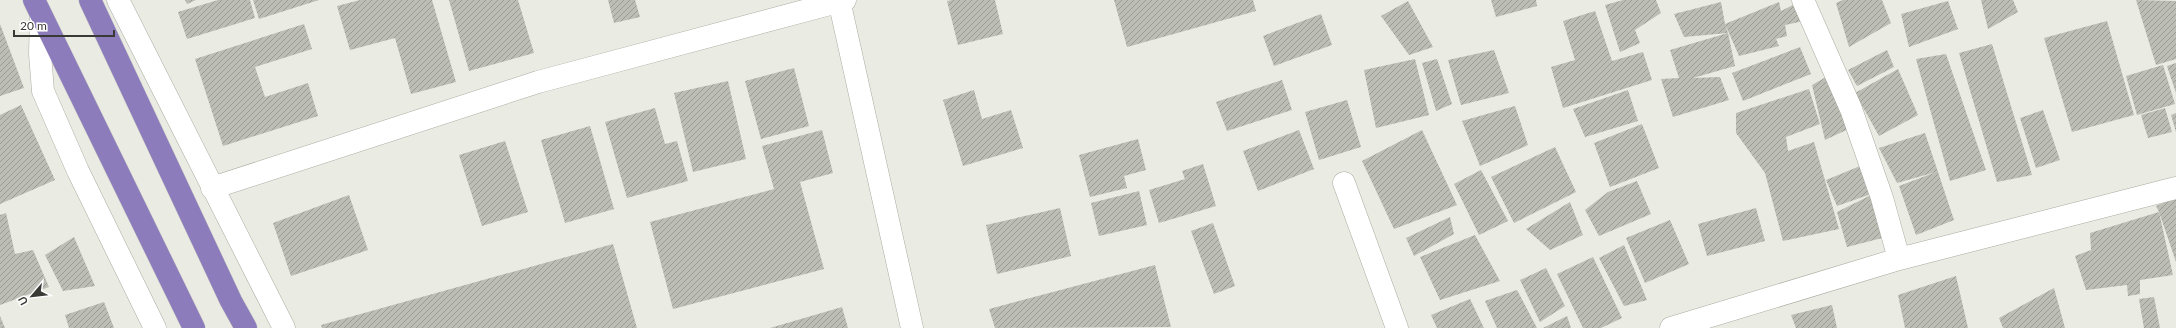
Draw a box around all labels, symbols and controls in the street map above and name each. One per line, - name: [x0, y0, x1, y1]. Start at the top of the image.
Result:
- scale bar: [14, 12, 114, 38]
- text: 20 m: [20, 18, 47, 33]
- north arrow: [12, 276, 52, 316]
- text: U: [15, 294, 30, 308]

